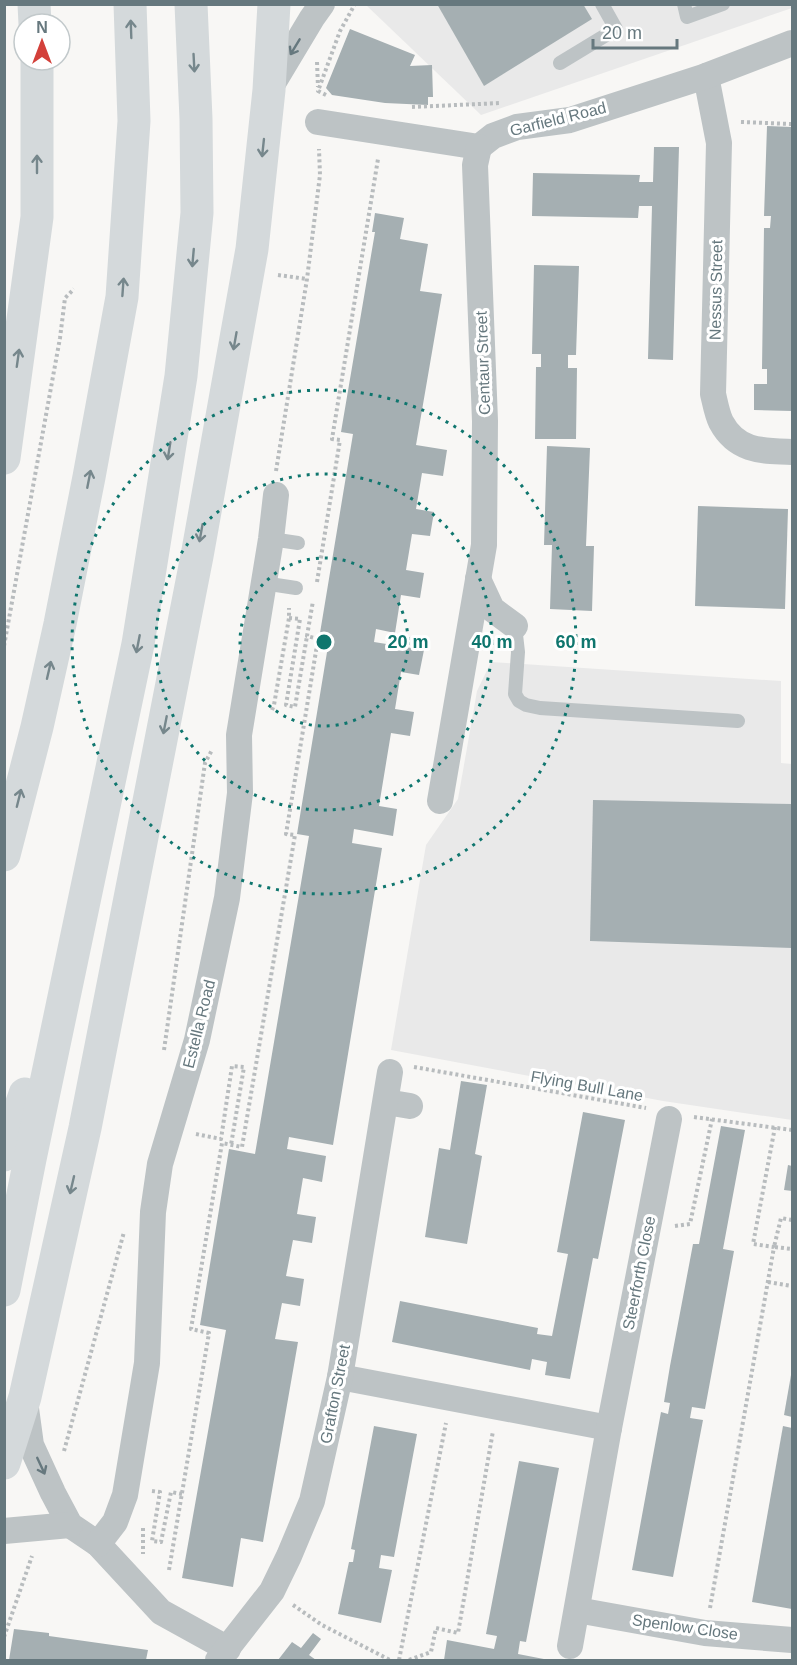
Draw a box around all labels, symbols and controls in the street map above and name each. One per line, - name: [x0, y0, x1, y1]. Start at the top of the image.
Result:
- north arrow: [12, 12, 72, 72]
- scale bar: [593, 12, 677, 50]
- text: N: [36, 19, 48, 36]
- one-way arrow: [125, 20, 137, 40]
- text: 20 m: [602, 23, 642, 43]
- one-way arrow: [289, 38, 301, 55]
- one-way arrow: [188, 52, 199, 72]
- street label: Garfield Road: [508, 99, 608, 139]
- one-way arrow: [257, 138, 268, 158]
- one-way arrow: [31, 155, 43, 175]
- street label: Nessus Street: [707, 239, 725, 340]
- one-way arrow: [187, 247, 198, 267]
- one-way arrow: [118, 277, 129, 297]
- street label: Centaur Street: [473, 310, 493, 415]
- one-way arrow: [229, 331, 240, 351]
- one-way arrow: [13, 349, 24, 369]
- one-way arrow: [164, 441, 175, 461]
- one-way arrow: [84, 469, 95, 489]
- one-way arrow: [196, 523, 207, 543]
- centre of rings: [314, 632, 334, 652]
- text: 20 m: [387, 632, 429, 652]
- text: 40 m: [471, 632, 513, 652]
- text: 60 m: [555, 632, 597, 652]
- one-way arrow: [132, 633, 143, 653]
- one-way arrow: [44, 660, 56, 679]
- one-way arrow: [159, 714, 170, 734]
- one-way arrow: [13, 789, 25, 808]
- street label: Estella Road: [180, 978, 218, 1070]
- street label: Flying Bull Lane: [529, 1068, 645, 1104]
- one-way arrow: [66, 1175, 78, 1194]
- street label: Steerforth Close: [620, 1215, 658, 1331]
- street label: Grafton Street: [317, 1343, 353, 1445]
- one-way arrow: [35, 1457, 47, 1475]
- street label: Spenlow Close: [631, 1611, 739, 1643]

